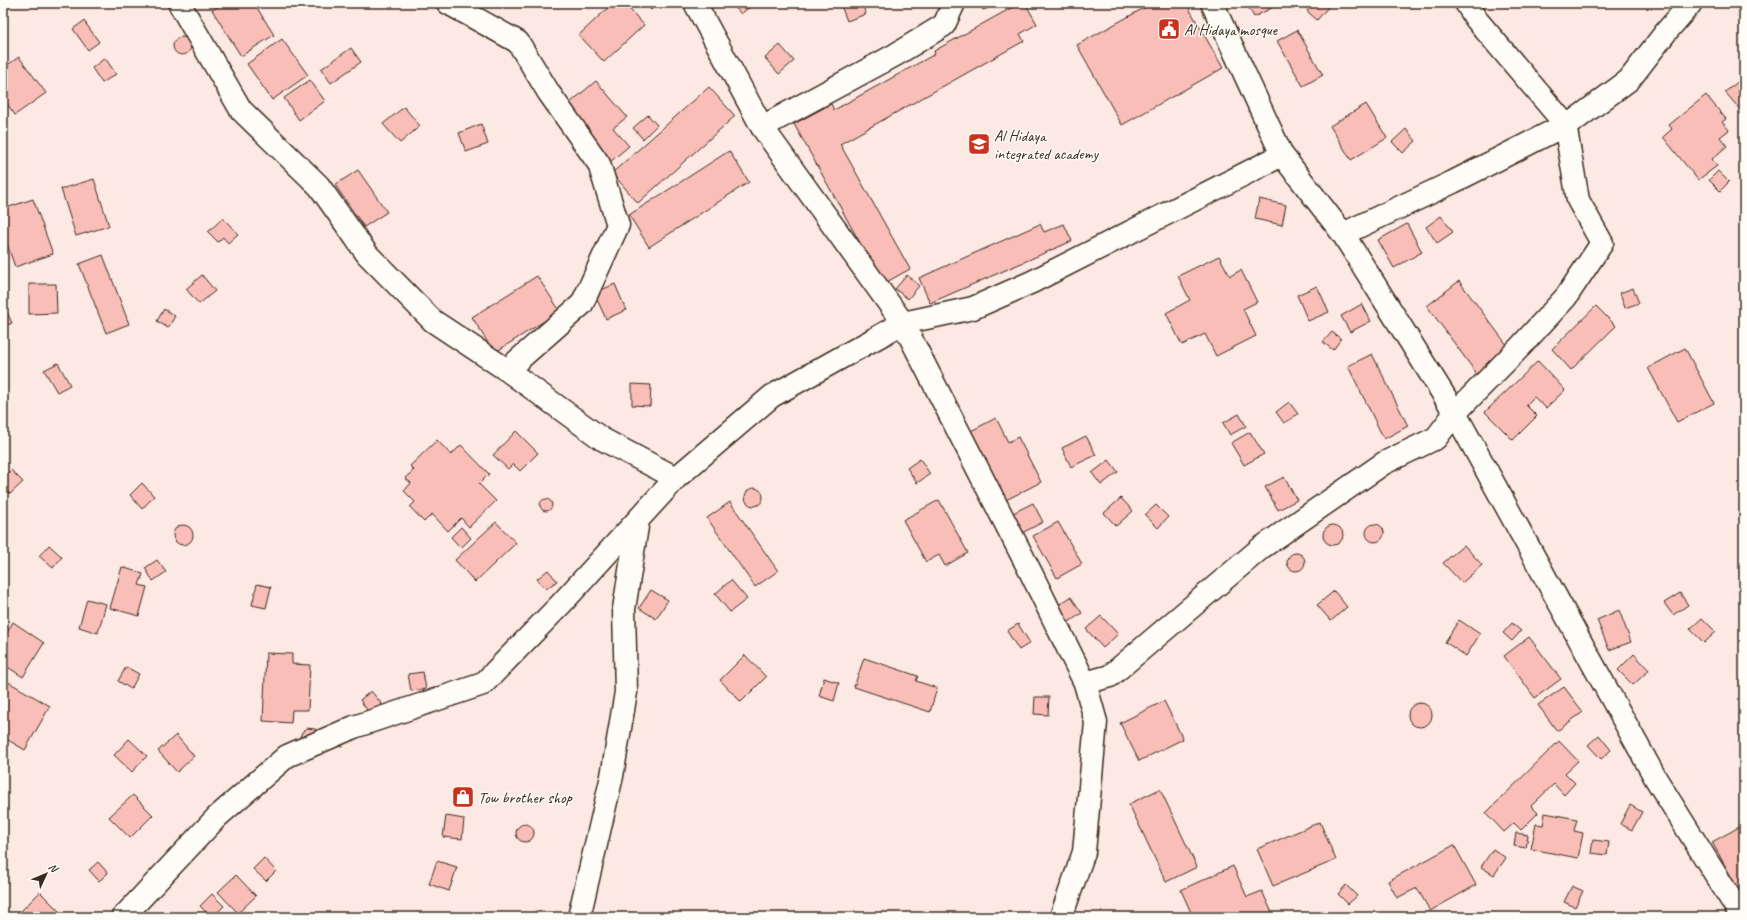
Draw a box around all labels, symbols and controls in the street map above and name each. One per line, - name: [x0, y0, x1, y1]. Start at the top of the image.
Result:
- public building icon: Al Hidaya mosque: [1156, 16, 1182, 42]
- place label: Al Hidaya mosque: [1184, 20, 1279, 40]
- place label: Al Hidaya integrated academy: [994, 126, 1099, 164]
- school or university icon: Al Hidaya integrated academy: [966, 131, 992, 157]
- shop icon: Tow brother shop: [450, 784, 476, 810]
- place label: Tow brother shop: [478, 788, 573, 808]
- north arrow: [26, 854, 66, 894]
- text: N: [46, 860, 62, 876]

